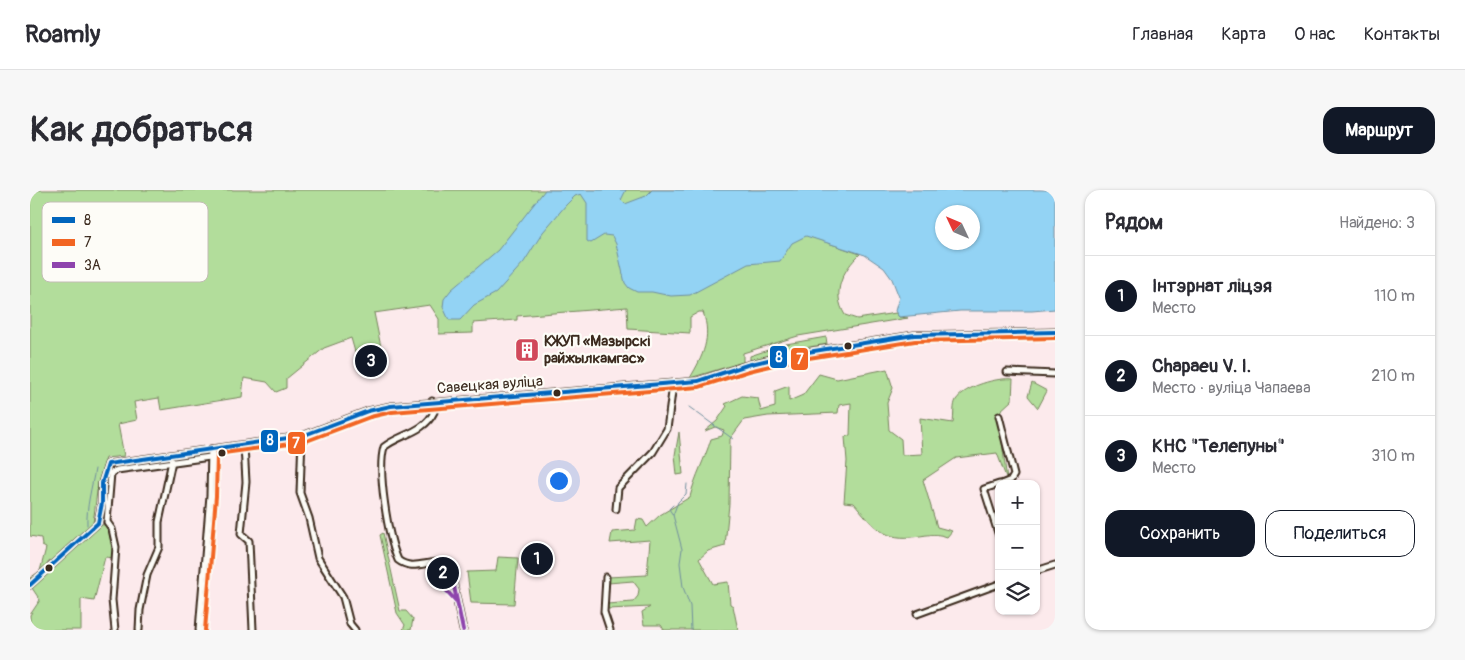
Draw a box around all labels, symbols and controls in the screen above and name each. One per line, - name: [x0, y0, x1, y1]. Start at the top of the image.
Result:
- text: Roamly: [25, 20, 100, 49]
- text: Главная: [1132, 23, 1193, 46]
- text: Карта: [1221, 23, 1266, 46]
- text: О нас: [1294, 23, 1336, 46]
- text: Контакты: [1364, 23, 1440, 46]
- button: Маршрут: [1323, 107, 1435, 154]
- text: Как добраться: [30, 108, 253, 152]
- legend: [42, 202, 208, 282]
- north arrow: [935, 205, 980, 250]
- text: Рядом: [1105, 209, 1163, 236]
- text: 8: [84, 212, 91, 229]
- text: Найдено: 3: [1339, 213, 1415, 233]
- text: 7: [84, 234, 92, 251]
- text: 3А: [84, 257, 101, 274]
- text: Інтэрнат ліцэя: [1152, 274, 1272, 298]
- text: 1: [1118, 286, 1124, 306]
- text: 110 m: [1374, 286, 1415, 306]
- text: Место: [1152, 298, 1196, 318]
- place label: КЖУП «Мазырскі райжылкамгас»: [544, 332, 650, 368]
- building icon: КЖУП «Мазырскі райжылкамгас»: [514, 337, 540, 363]
- unlabelled marker: [843, 341, 853, 351]
- pin: 3: [355, 342, 387, 380]
- line badge: 8: [769, 345, 788, 369]
- line badge: 7: [790, 347, 809, 371]
- text: 8: [775, 349, 783, 366]
- text: 7: [796, 351, 804, 368]
- text: Chapaeu V. I.: [1152, 354, 1251, 378]
- text: 2: [1117, 366, 1125, 386]
- text: 210 m: [1371, 366, 1415, 386]
- street label: Савецкая вуліца: [436, 372, 544, 398]
- text: Место · вуліца Чапаева: [1152, 378, 1311, 398]
- unlabelled marker: [552, 388, 562, 398]
- line badge: 8: [260, 429, 279, 453]
- line badge: 7: [287, 431, 306, 455]
- text: 8: [266, 432, 274, 449]
- text: КНС "Телепуны": [1152, 434, 1285, 458]
- text: 7: [292, 435, 300, 452]
- text: 3: [1117, 446, 1125, 466]
- text: 310 m: [1371, 446, 1415, 466]
- unlabelled marker: [217, 448, 227, 458]
- text: Место: [1152, 458, 1196, 478]
- your location: [546, 468, 572, 494]
- map controls: [995, 480, 1040, 615]
- button: +: [995, 480, 1040, 525]
- button: Сохранить: [1105, 510, 1255, 557]
- button: Поделиться: [1265, 510, 1415, 557]
- button: −: [995, 525, 1040, 570]
- pin: 1: [521, 540, 553, 578]
- pin: 2: [427, 554, 459, 592]
- unlabelled marker: [44, 563, 54, 573]
- button: layers: [995, 570, 1040, 615]

